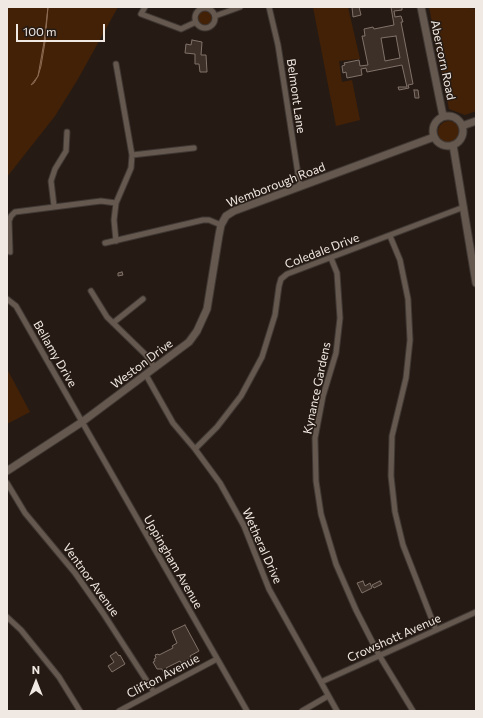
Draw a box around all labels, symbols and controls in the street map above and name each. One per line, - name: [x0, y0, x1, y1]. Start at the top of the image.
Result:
- scale bar: [18, 16, 107, 42]
- street label: Abercorn Road: [427, 19, 459, 101]
- text: 100 m: [23, 24, 57, 38]
- street label: Belmont Lane: [284, 58, 308, 134]
- street label: Wemborough Road: [225, 160, 327, 210]
- street label: Coledale Drive: [283, 230, 361, 272]
- street label: Bellamy Drive: [30, 318, 80, 390]
- street label: Weston Drive: [108, 336, 176, 392]
- street label: Kynance Gardens: [300, 341, 334, 435]
- street label: Wetheral Drive: [239, 506, 285, 586]
- street label: Uppingham Avenue: [140, 513, 206, 611]
- street label: Ventnor Avenue: [60, 541, 122, 619]
- street label: Crowshott Avenue: [345, 611, 443, 665]
- street label: Clifton Avenue: [124, 651, 202, 701]
- north arrow: [16, 662, 56, 702]
- text: N: [32, 663, 40, 676]

